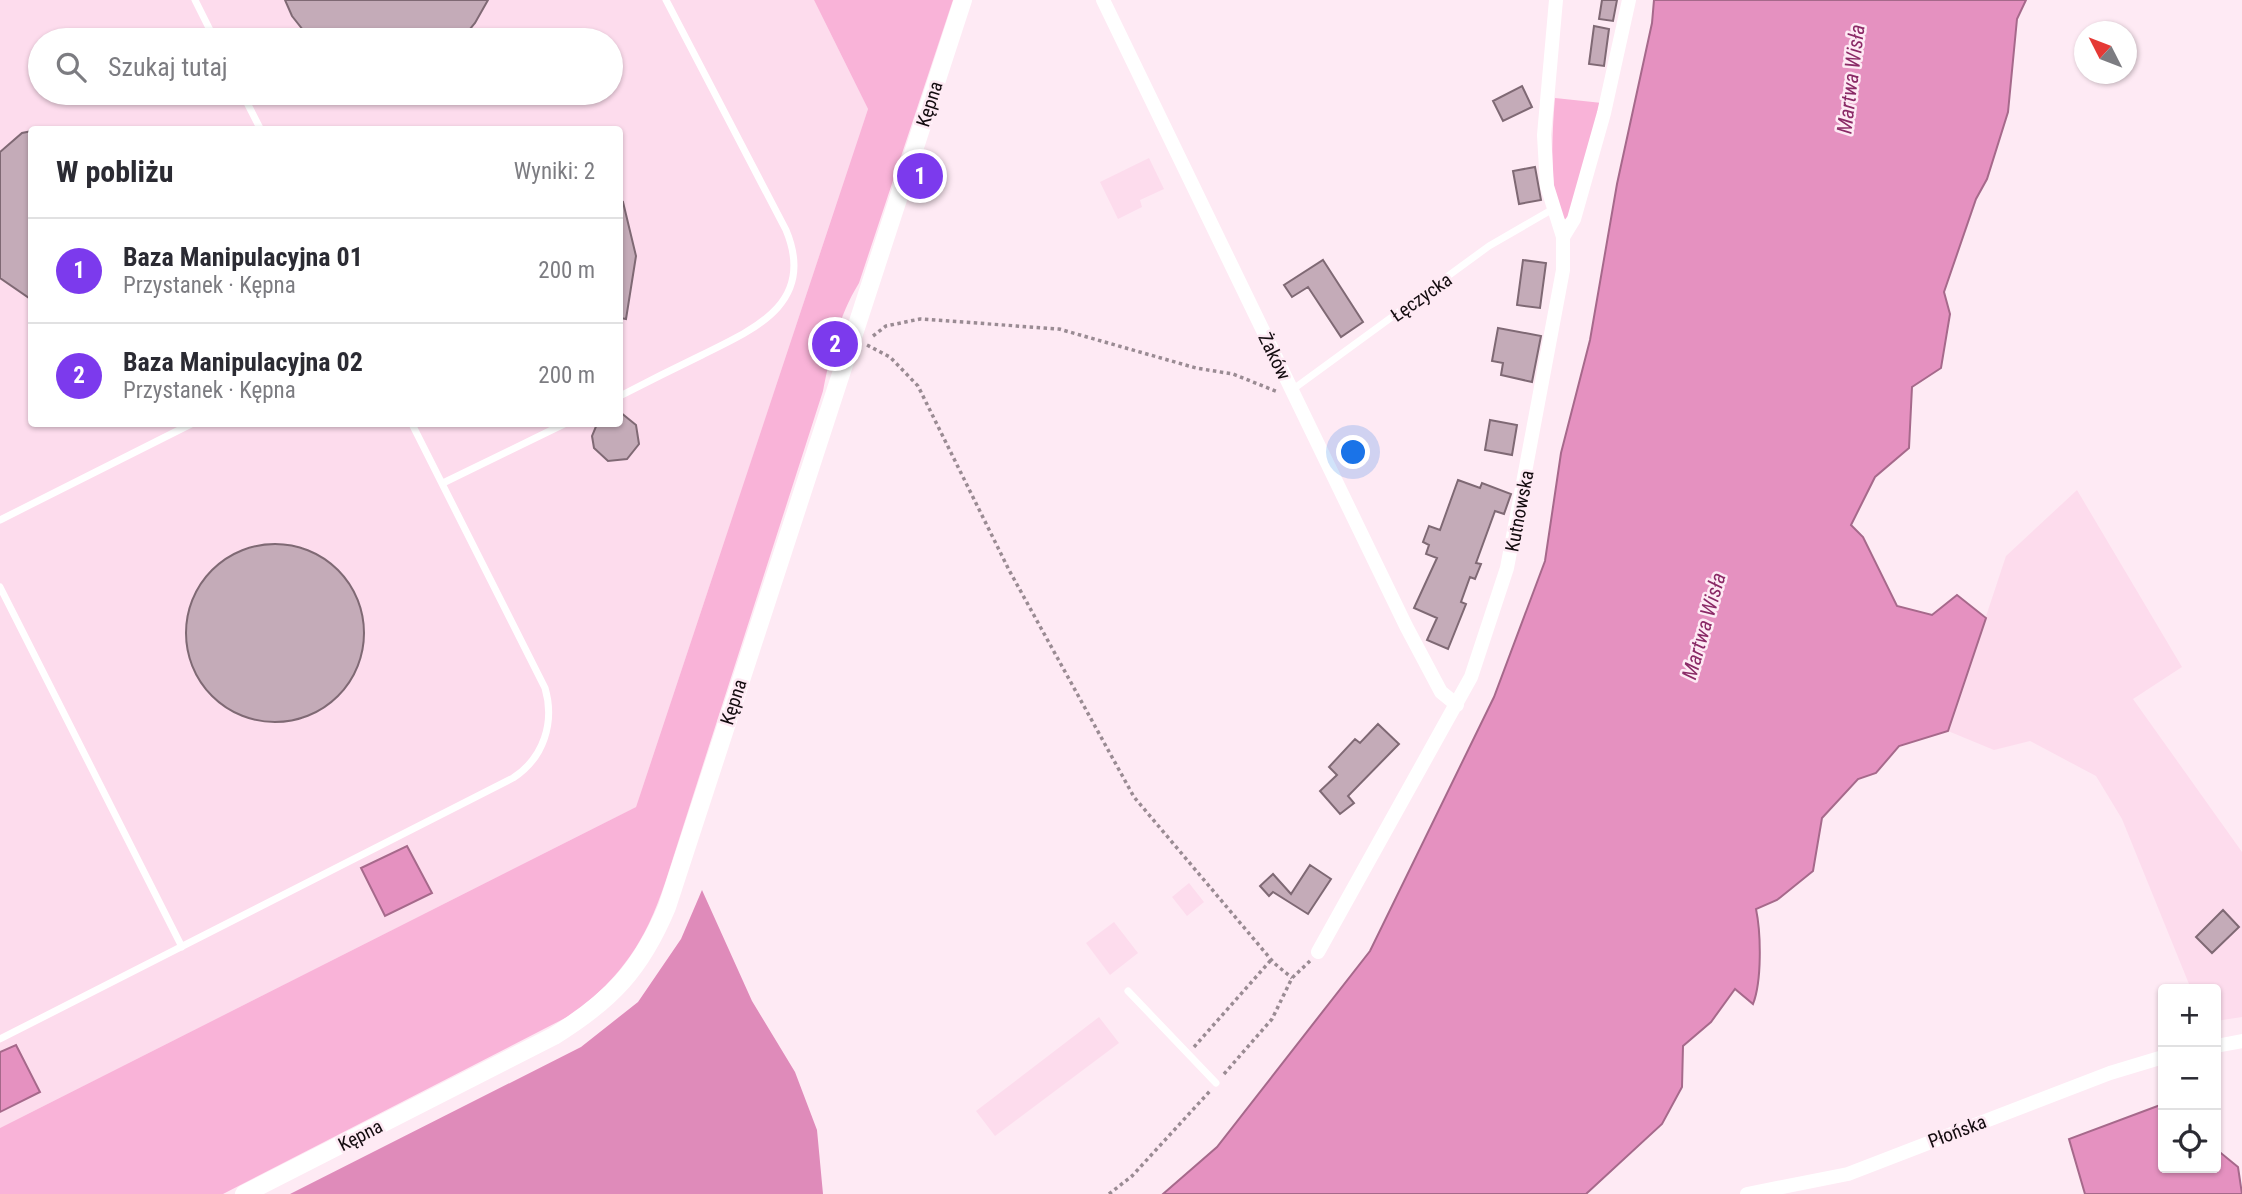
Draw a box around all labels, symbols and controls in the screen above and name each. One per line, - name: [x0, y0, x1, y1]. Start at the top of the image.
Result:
- north arrow: [2074, 21, 2137, 84]
- water label: Martwa Wisła: [1832, 23, 1870, 135]
- search box: [28, 28, 623, 105]
- icon: search: [52, 48, 90, 86]
- text: Szukaj tutaj: [108, 52, 228, 82]
- street label: Kępna: [911, 78, 948, 130]
- pin: 1: [897, 150, 943, 202]
- text: W pobliżu: [56, 154, 173, 189]
- text: Wyniki: 2: [514, 158, 595, 185]
- text: Baza Manipulacyjna 01: [123, 242, 363, 272]
- text: 1: [73, 257, 85, 284]
- text: 200 m: [538, 257, 595, 284]
- street label: Łęczycka: [1386, 268, 1456, 327]
- text: Przystanek · Kępna: [123, 272, 296, 299]
- pin: 2: [812, 318, 858, 370]
- street label: Żaków: [1253, 329, 1296, 384]
- text: Baza Manipulacyjna 02: [123, 347, 363, 377]
- text: 2: [73, 362, 85, 389]
- text: 200 m: [538, 362, 595, 389]
- text: Przystanek · Kępna: [123, 377, 296, 404]
- your location: [1336, 435, 1370, 469]
- street label: Kutnowska: [1500, 468, 1539, 554]
- water label: Martwa Wisła: [1677, 570, 1731, 682]
- street label: Kępna: [715, 676, 752, 728]
- map controls: [2158, 984, 2221, 1173]
- button: +: [2158, 984, 2221, 1047]
- button: −: [2158, 1047, 2221, 1110]
- street label: Płońska: [1925, 1110, 1989, 1153]
- button: locate: [2158, 1110, 2221, 1173]
- street label: Kępna: [334, 1115, 386, 1156]

